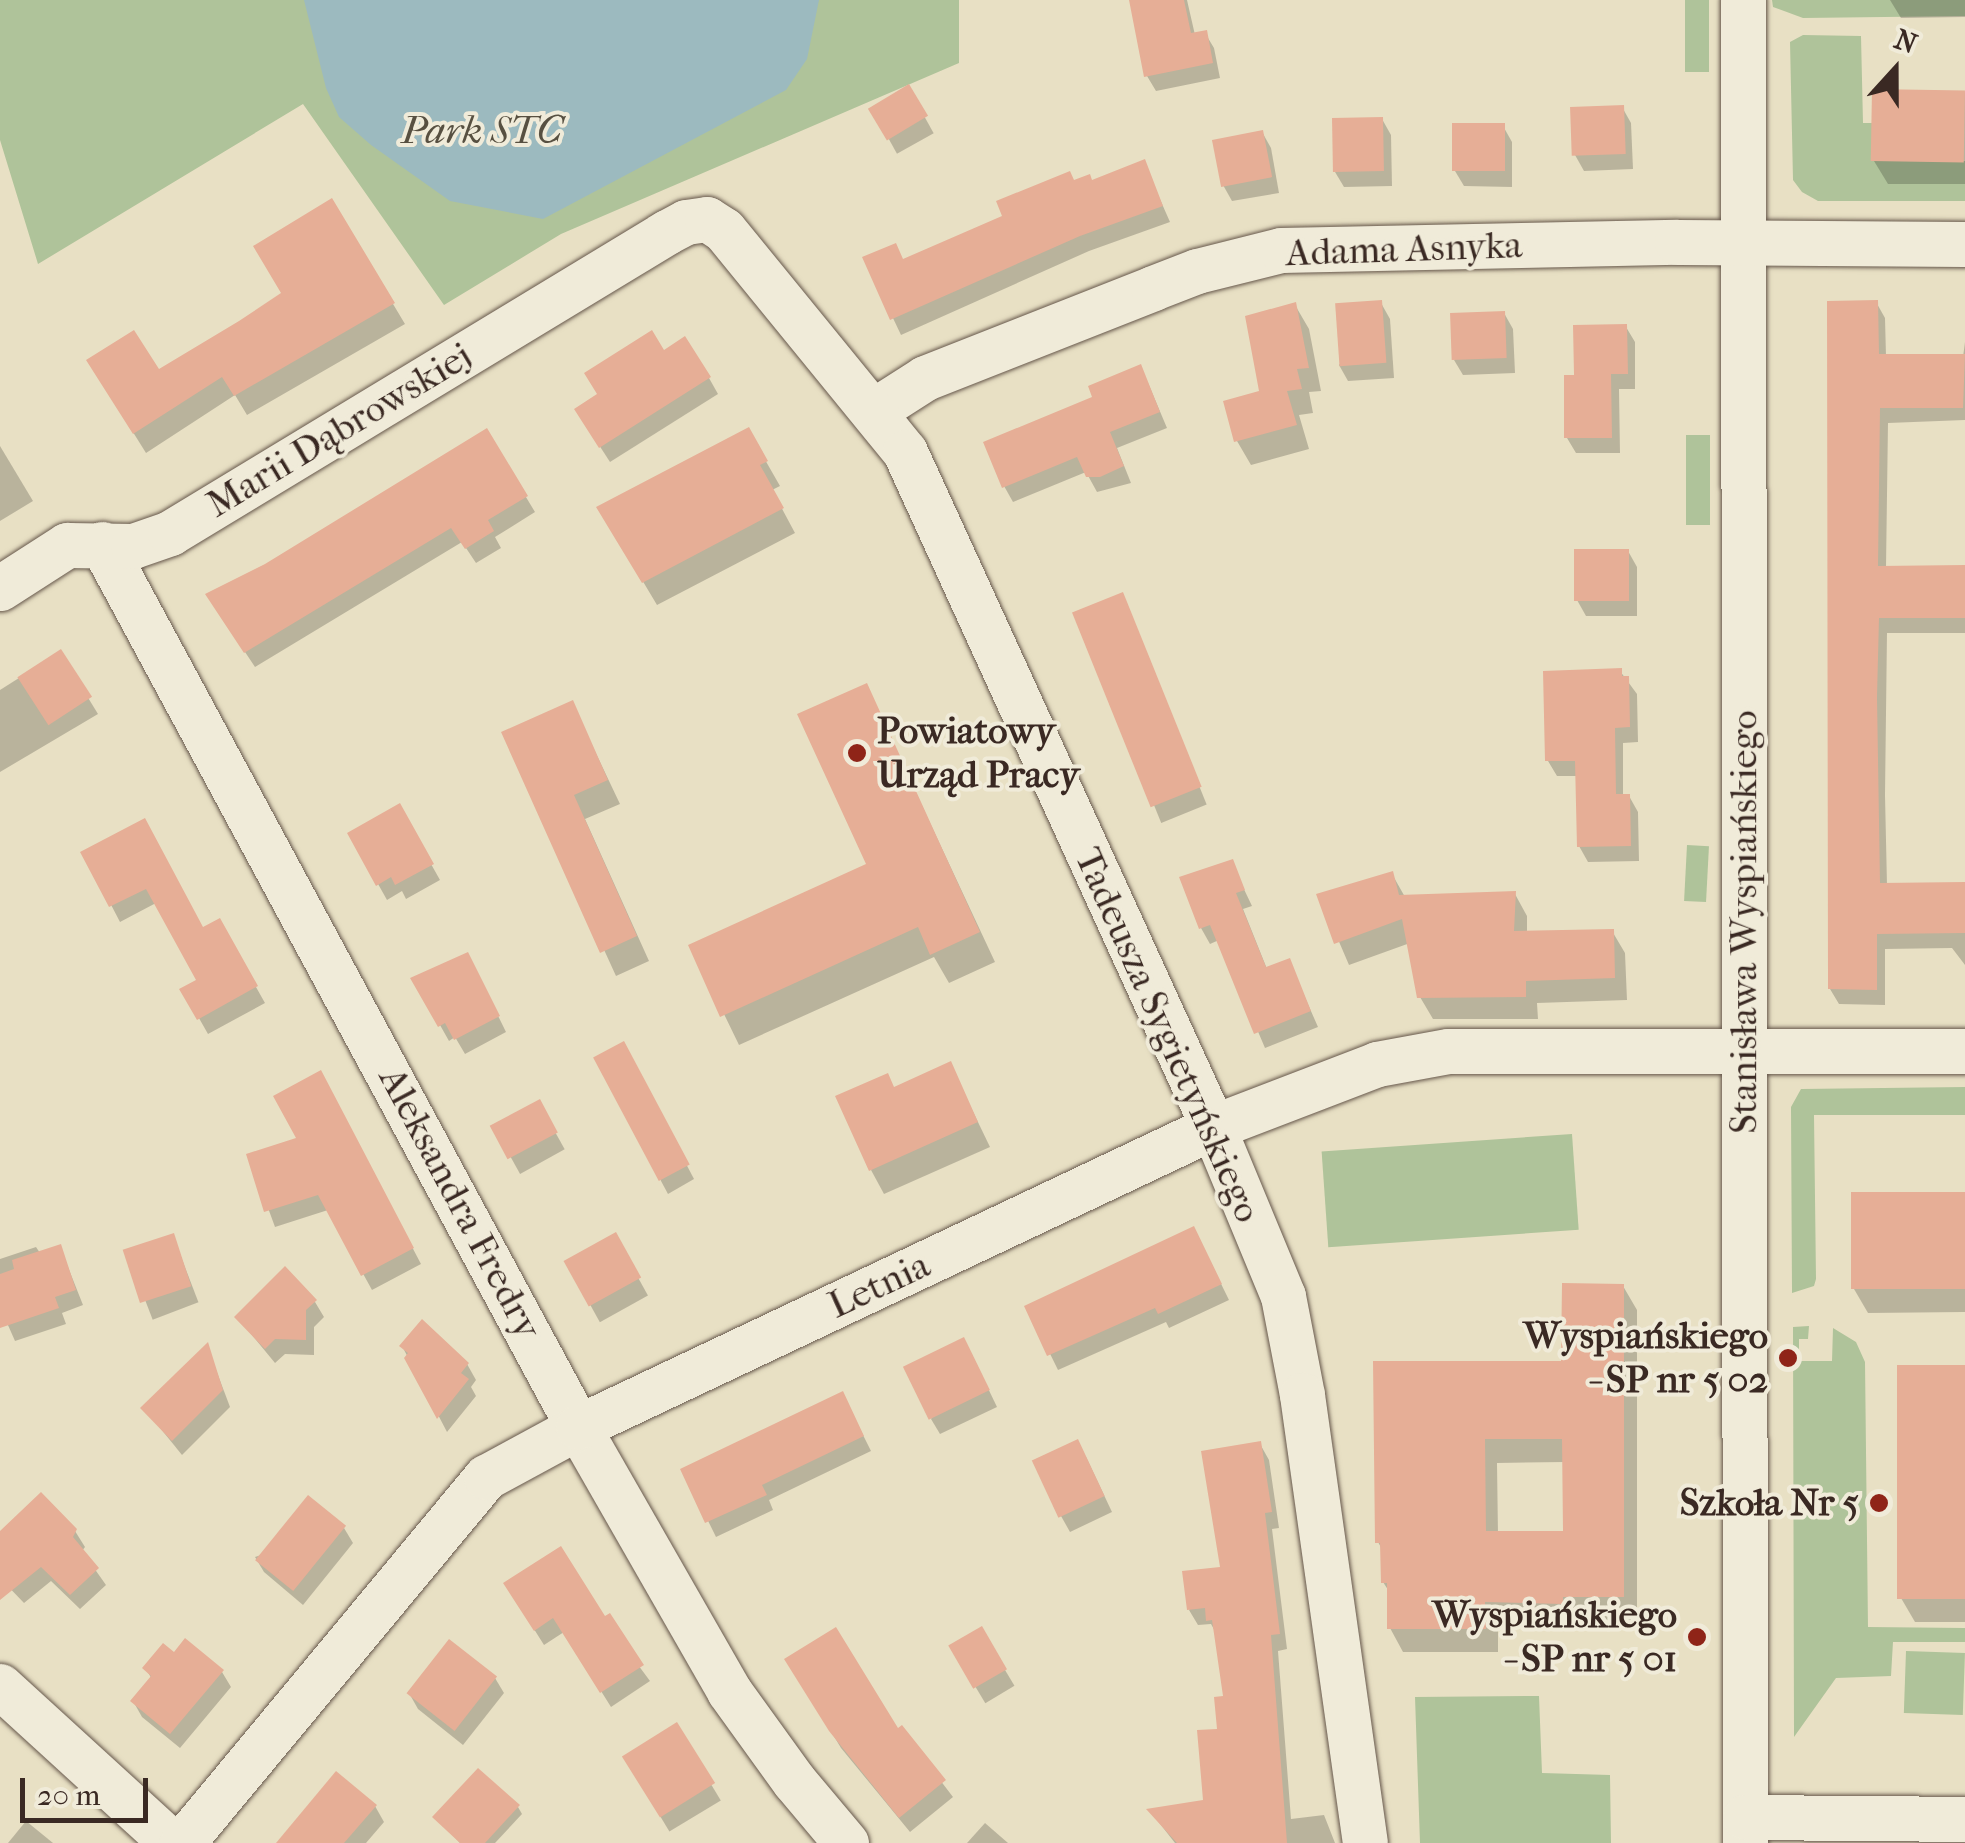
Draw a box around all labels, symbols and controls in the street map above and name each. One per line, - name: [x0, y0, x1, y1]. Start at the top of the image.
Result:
- north arrow: [1845, 20, 1945, 120]
- text: N: [1890, 22, 1922, 61]
- park label: Park STC: [401, 108, 563, 154]
- street label: Adama Asnyka: [1285, 222, 1523, 276]
- street label: Marii Dąbrowskiej: [198, 333, 480, 527]
- place label: Powiatowy Urząd Pracy: [877, 708, 1079, 798]
- street label: Stanisława Wyspiańskiego: [1721, 710, 1767, 1134]
- marker: Powiatowy Urząd Pracy: [846, 742, 868, 764]
- street label: Tadeusza Sygietyńskiego: [1065, 841, 1271, 1229]
- street label: Aleksandra Fredry: [369, 1059, 551, 1347]
- street label: Letnia: [821, 1242, 937, 1328]
- place label: Wyspiańskiego - SP nr 5 02: [1523, 1313, 1768, 1402]
- marker: Wyspiańskiego - SP nr 5 02: [1777, 1347, 1799, 1369]
- place label: Szkoła Nr 5: [1680, 1480, 1859, 1526]
- marker: Szkoła Nr 5: [1868, 1492, 1890, 1514]
- place label: Wyspiańskiego - SP nr 5 01: [1432, 1592, 1677, 1682]
- marker: Wyspiańskiego - SP nr 5 01: [1686, 1626, 1708, 1648]
- scale bar: [25, 1758, 152, 1820]
- text: 20 m: [37, 1778, 100, 1813]

